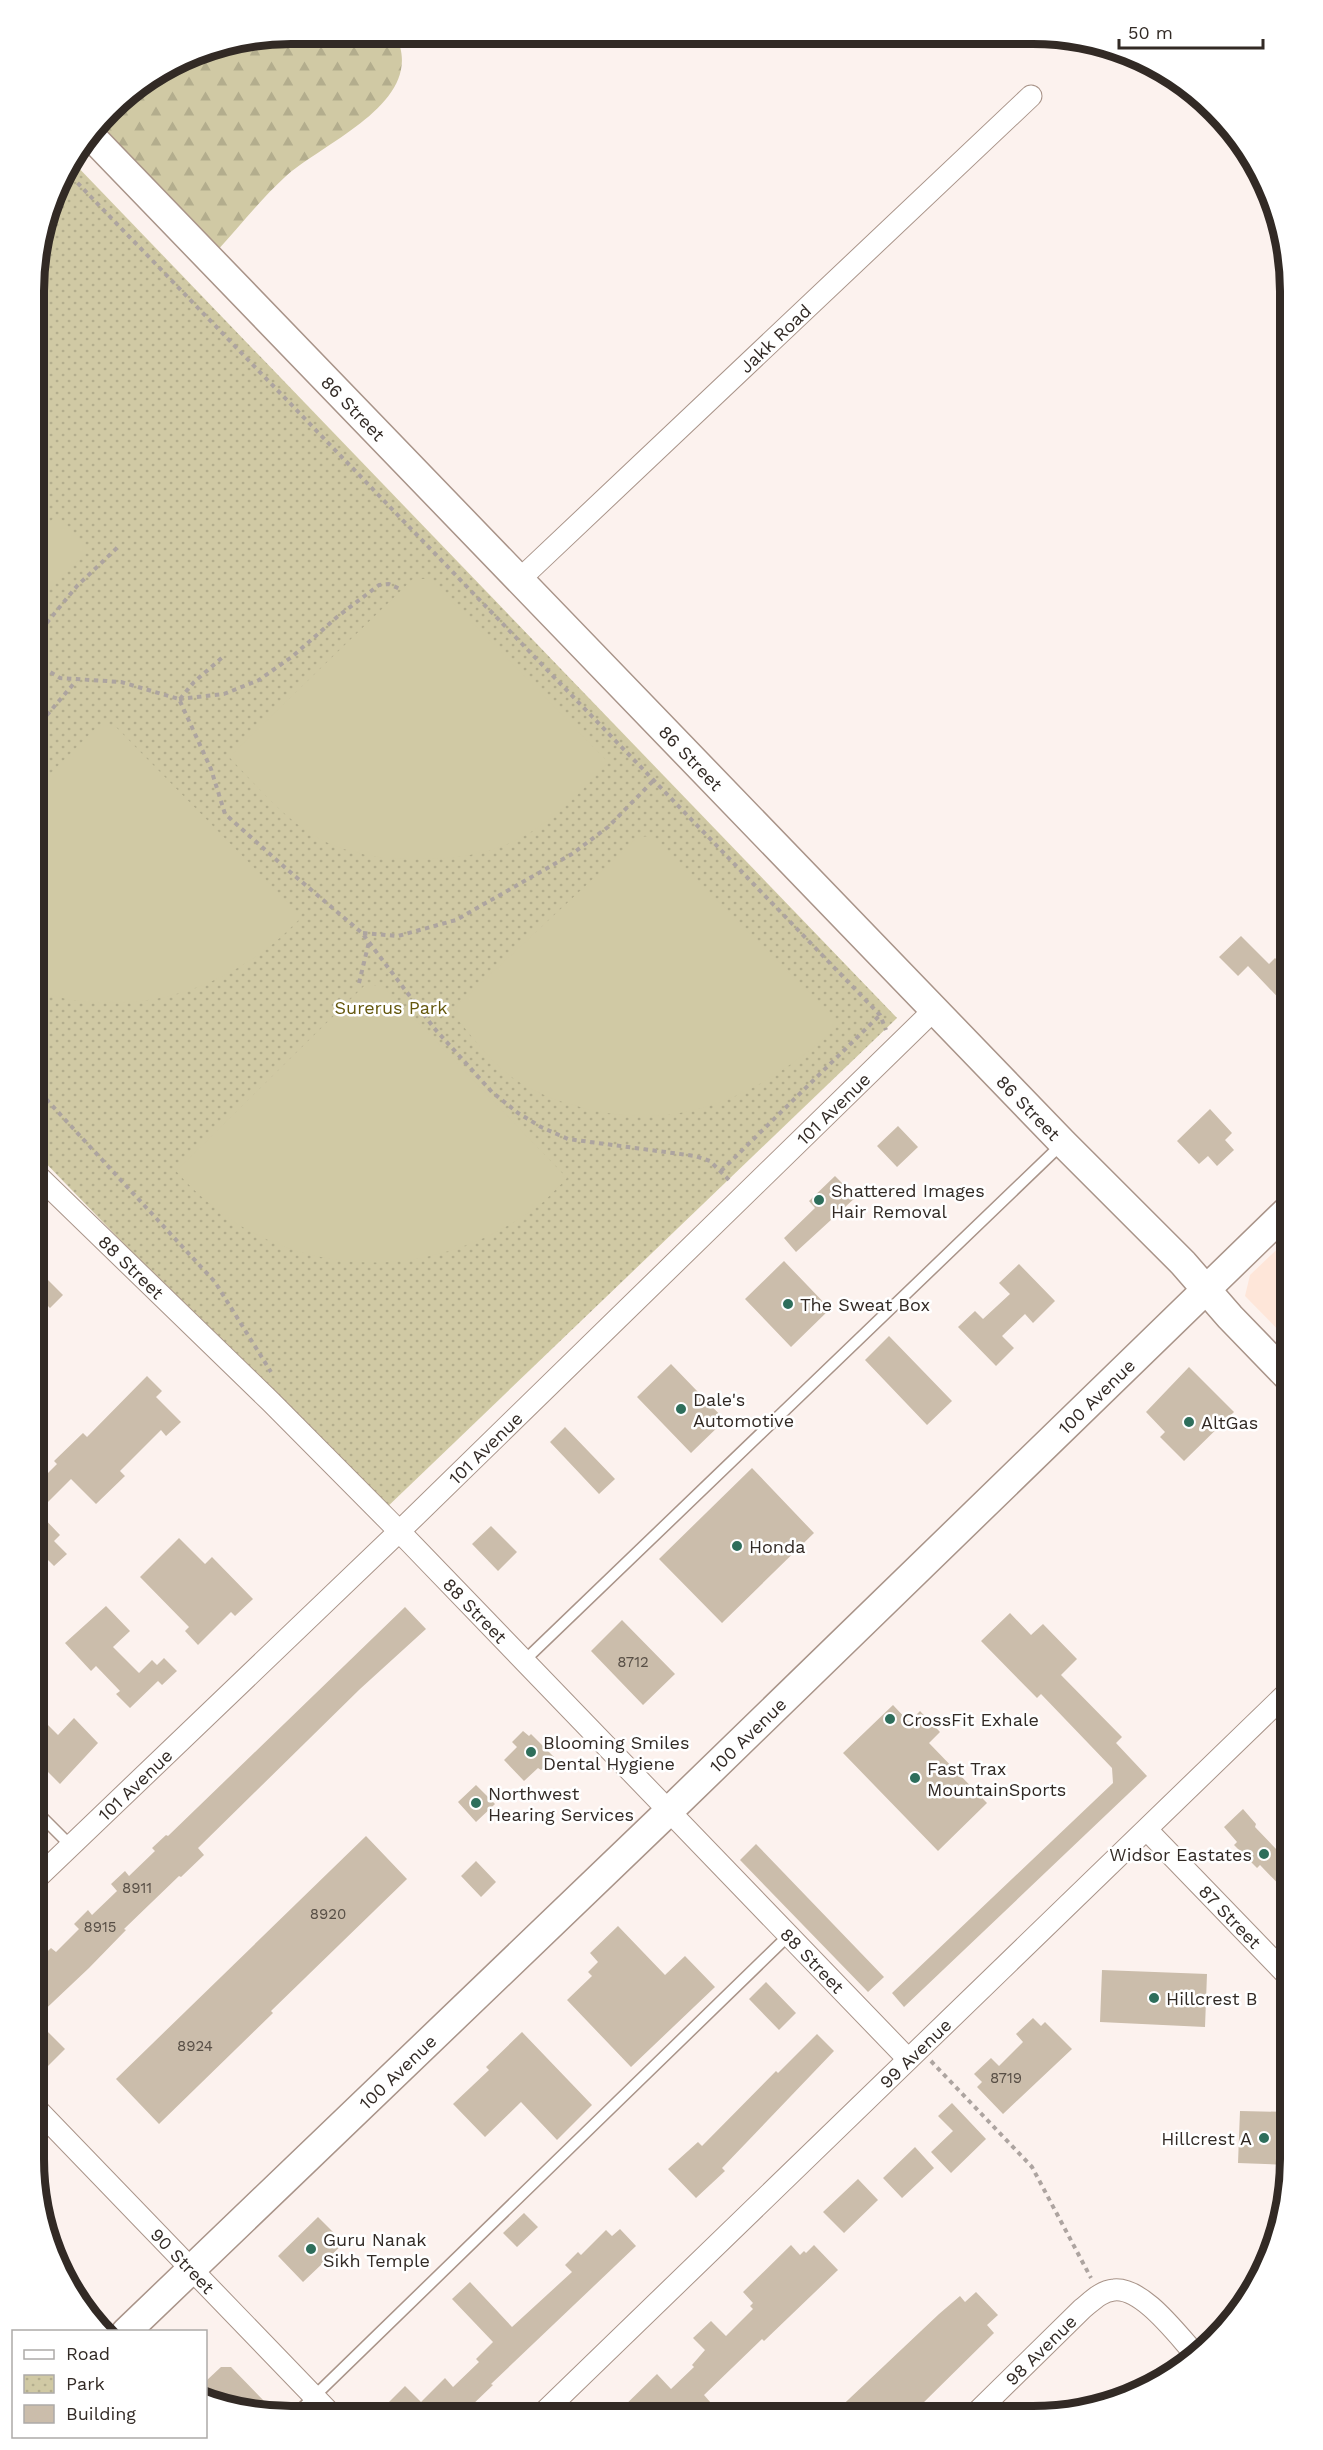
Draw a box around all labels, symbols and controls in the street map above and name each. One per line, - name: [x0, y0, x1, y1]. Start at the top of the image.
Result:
- scale bar: [1119, 12, 1263, 50]
- text: 50 m: [1128, 22, 1173, 43]
- street label: Jakk Road: [735, 300, 815, 377]
- street label: 86 Street: [317, 371, 390, 445]
- street label: 86 Street: [655, 721, 728, 795]
- park label: Surerus Park: [335, 997, 447, 1018]
- street label: 101 Avenue: [792, 1068, 874, 1149]
- street label: 86 Street: [992, 1070, 1065, 1145]
- place label: Shattered Images Hair Removal: [831, 1180, 985, 1222]
- marker: Shattered Images Hair Removal: [812, 1193, 826, 1207]
- street label: 88 Street: [95, 1230, 169, 1303]
- place label: The Sweat Box: [800, 1294, 930, 1315]
- marker: The Sweat Box: [781, 1297, 795, 1311]
- street label: 100 Avenue: [1054, 1354, 1139, 1438]
- place label: Dale's Automotive: [693, 1389, 794, 1431]
- marker: Dale's Automotive: [674, 1402, 688, 1416]
- street label: 101 Avenue: [444, 1407, 526, 1488]
- place label: AltGas: [1201, 1412, 1258, 1433]
- marker: AltGas: [1182, 1415, 1196, 1429]
- place label: Honda: [749, 1536, 805, 1557]
- marker: Honda: [730, 1539, 744, 1553]
- street label: 88 Street: [439, 1573, 512, 1648]
- house number: 8712: [617, 1653, 649, 1671]
- street label: 100 Avenue: [705, 1693, 790, 1777]
- place label: CrossFit Exhale: [902, 1709, 1039, 1730]
- marker: CrossFit Exhale: [883, 1712, 897, 1726]
- place label: Blooming Smiles Dental Hygiene: [543, 1732, 689, 1774]
- street label: 101 Avenue: [93, 1744, 176, 1825]
- marker: Blooming Smiles Dental Hygiene: [524, 1745, 538, 1759]
- place label: Fast Trax MountainSports: [927, 1758, 1066, 1800]
- marker: Fast Trax MountainSports: [908, 1771, 922, 1785]
- place label: Northwest Hearing Services: [488, 1783, 634, 1825]
- marker: Northwest Hearing Services: [469, 1796, 483, 1810]
- place label: Widsor Eastates: [1109, 1844, 1252, 1865]
- marker: Widsor Eastates: [1257, 1847, 1271, 1861]
- house number: 8911: [122, 1879, 152, 1897]
- street label: 87 Street: [1195, 1880, 1266, 1953]
- house number: 8920: [310, 1905, 346, 1923]
- house number: 8915: [83, 1918, 117, 1936]
- street label: 88 Street: [776, 1923, 849, 1997]
- place label: Hillcrest B: [1166, 1988, 1257, 2009]
- marker: Hillcrest B: [1147, 1991, 1161, 2005]
- street label: 99 Avenue: [875, 2014, 955, 2092]
- street label: 100 Avenue: [354, 2030, 440, 2113]
- house number: 8924: [177, 2037, 213, 2055]
- house number: 8719: [990, 2069, 1022, 2087]
- place label: Hillcrest A: [1161, 2128, 1252, 2149]
- marker: Hillcrest A: [1257, 2131, 1271, 2145]
- street label: 90 Street: [147, 2223, 220, 2298]
- place label: Guru Nanak Sikh Temple: [323, 2229, 430, 2271]
- marker: Guru Nanak Sikh Temple: [304, 2242, 318, 2256]
- street label: 98 Avenue: [1001, 2310, 1080, 2389]
- legend: [12, 2330, 207, 2438]
- text: Road: [66, 2343, 110, 2364]
- text: Park: [66, 2373, 105, 2394]
- text: Building: [66, 2403, 136, 2424]

